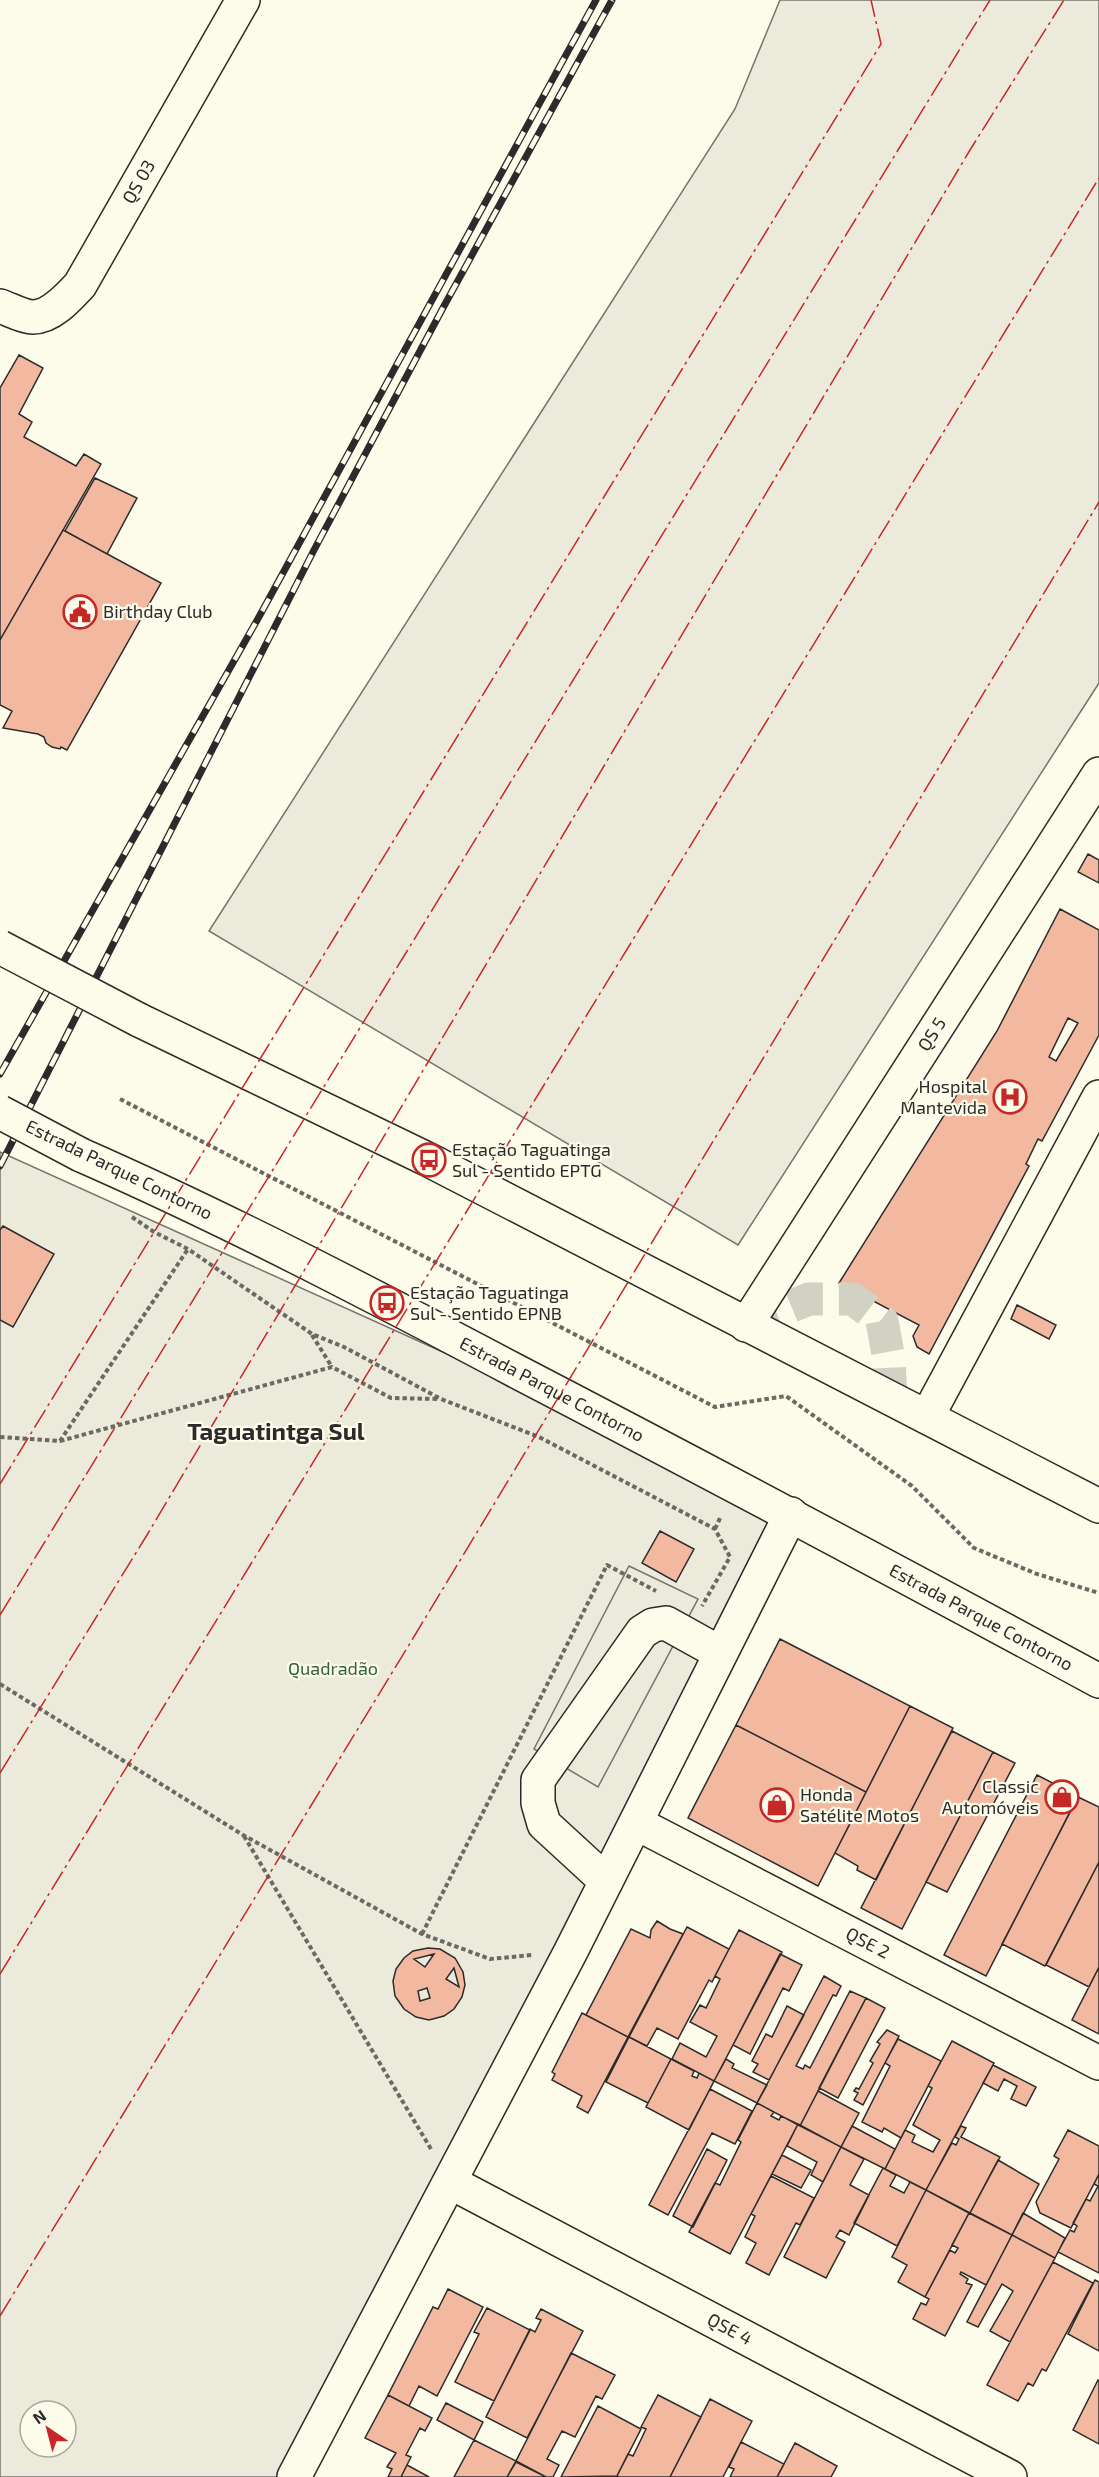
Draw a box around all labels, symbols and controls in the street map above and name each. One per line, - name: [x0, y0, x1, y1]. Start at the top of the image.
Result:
- street label: QS 03: [117, 156, 159, 207]
- public building icon: Birthday Club: [62, 594, 98, 630]
- place label: Birthday Club: [103, 600, 213, 622]
- street label: QS 5: [912, 1013, 950, 1055]
- place label: Hospital Mantevida: [900, 1075, 988, 1118]
- hospital icon: Hospital Mantevida: [992, 1079, 1028, 1115]
- street label: Estrada Parque Contorno: [23, 1114, 216, 1224]
- place label: Estação Taguatinga Sul - Sentido EPTG: [452, 1138, 611, 1181]
- bus stop icon: Estação Taguatinga Sul - Sentido EPTG: [411, 1142, 447, 1178]
- place label: Estação Taguatinga Sul - Sentido EPNB: [410, 1281, 569, 1324]
- bus stop icon: Estação Taguatinga Sul - Sentido EPNB: [369, 1285, 405, 1321]
- street label: Estrada Parque Contorno: [456, 1331, 648, 1446]
- district label: Taguatintga Sul: [187, 1416, 365, 1445]
- street label: Estrada Parque Contorno: [886, 1558, 1077, 1675]
- park label: Quadradão: [288, 1657, 378, 1679]
- place label: Classic Automóveis: [942, 1775, 1039, 1818]
- shop icon: Classic Automóveis: [1044, 1779, 1080, 1815]
- place label: Honda Satélite Motos: [800, 1783, 919, 1826]
- shop icon: Honda Satélite Motos: [759, 1787, 795, 1823]
- street label: QSE 2: [843, 1922, 894, 1963]
- street label: QSE 4: [704, 2308, 756, 2349]
- north arrow: [18, 2399, 78, 2459]
- text: N: [29, 2405, 49, 2427]

